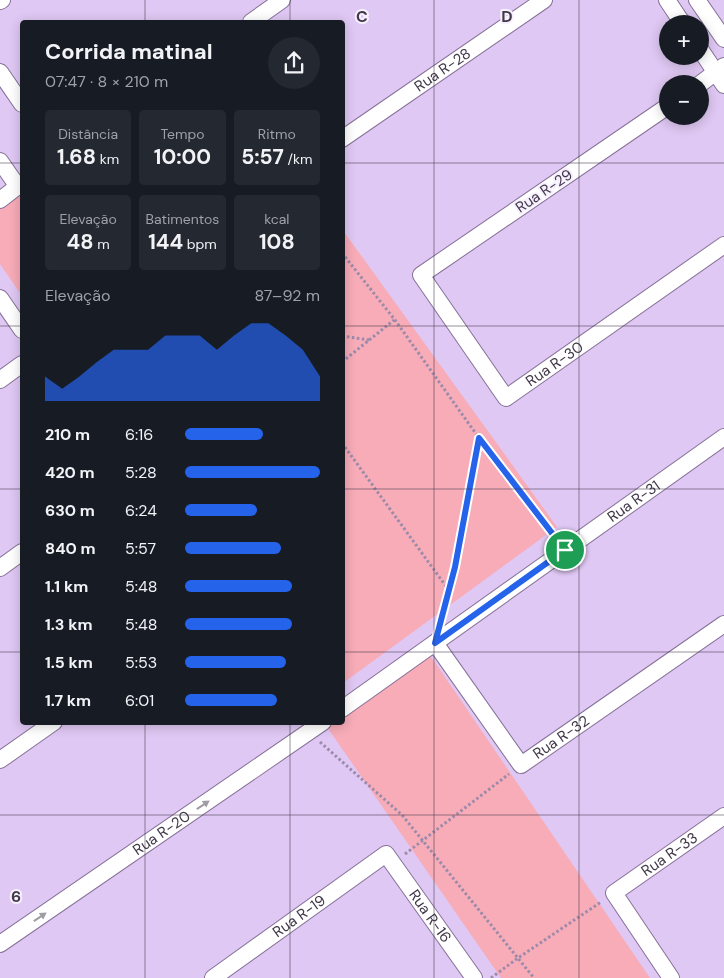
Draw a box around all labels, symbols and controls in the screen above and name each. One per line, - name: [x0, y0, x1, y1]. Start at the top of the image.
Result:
- text: C: [356, 6, 368, 27]
- text: D: [501, 6, 513, 27]
- map controls: [659, 15, 709, 125]
- button: +: [659, 15, 709, 65]
- text: Corrida matinal: [45, 37, 213, 66]
- button: share: [268, 37, 320, 89]
- street label: Rua R-28: [410, 43, 475, 96]
- text: 07:47 · 8 × 210 m: [45, 71, 168, 92]
- button: −: [659, 75, 709, 125]
- text: Distância: [58, 125, 118, 143]
- text: Tempo: [160, 125, 205, 143]
- text: Ritmo: [258, 125, 296, 143]
- text: 1.68: [57, 143, 96, 171]
- text: 10:00: [154, 143, 211, 171]
- text: 5:57: [241, 143, 284, 171]
- text: km: [96, 150, 119, 168]
- text: /km: [284, 150, 313, 168]
- street label: Rua R-29: [512, 165, 576, 217]
- text: Elevação: [60, 210, 117, 228]
- text: Batimentos: [146, 210, 219, 228]
- text: kcal: [264, 210, 289, 228]
- text: 48: [67, 228, 94, 256]
- text: 144: [148, 228, 183, 256]
- text: 108: [259, 228, 295, 256]
- text: m: [94, 235, 110, 253]
- text: bpm: [183, 235, 217, 253]
- text: Elevação: [45, 285, 110, 306]
- text: 87–92 m: [254, 285, 320, 306]
- street label: Rua R-30: [522, 337, 587, 391]
- text: 210 m: [45, 424, 90, 445]
- text: 6:16: [125, 424, 153, 445]
- text: 420 m: [45, 462, 95, 483]
- text: 5:28: [125, 462, 157, 483]
- street label: Rua R-31: [603, 476, 664, 527]
- text: 630 m: [45, 500, 95, 521]
- text: 6:24: [125, 500, 157, 521]
- pin: [544, 529, 586, 571]
- icon: arrive: [551, 536, 579, 564]
- text: 840 m: [45, 538, 96, 559]
- text: 5:57: [125, 538, 156, 559]
- text: 1.1 km: [45, 576, 88, 597]
- text: 5:48: [125, 576, 157, 597]
- text: 1.3 km: [45, 614, 93, 635]
- text: 5:48: [125, 614, 157, 635]
- text: 1.5 km: [45, 652, 93, 673]
- text: 5:53: [125, 652, 157, 673]
- text: 1.7 km: [45, 690, 91, 711]
- text: 6:01: [125, 690, 154, 711]
- street label: Rua R-32: [529, 711, 593, 764]
- one-way arrow: [196, 800, 210, 810]
- street label: Rua R-20: [129, 806, 194, 860]
- street label: Rua R-33: [637, 828, 702, 881]
- street label: Rua R-16: [404, 885, 456, 947]
- text: 6: [11, 886, 21, 907]
- street label: Rua R-19: [269, 890, 330, 942]
- one-way arrow: [33, 912, 47, 922]

